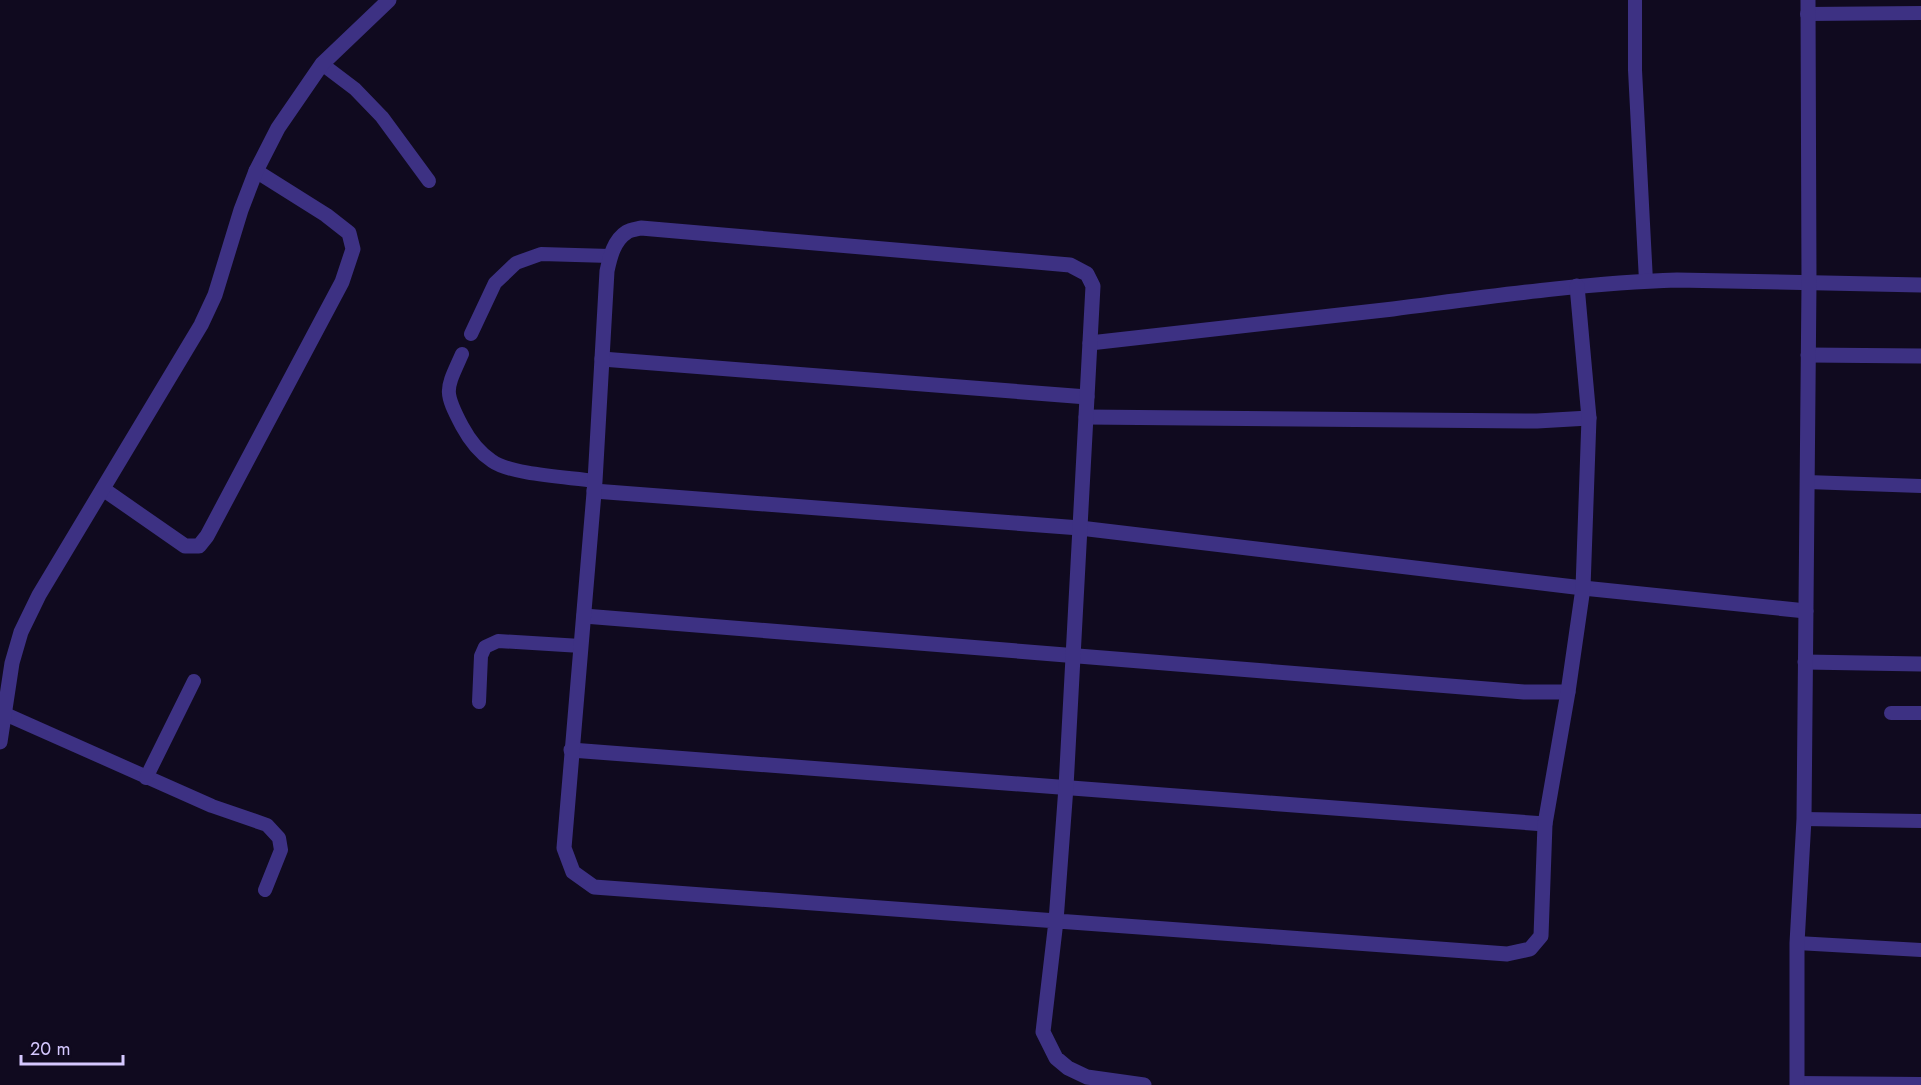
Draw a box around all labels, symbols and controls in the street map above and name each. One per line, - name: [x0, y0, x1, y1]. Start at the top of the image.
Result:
- scale bar: [21, 1028, 123, 1066]
- text: 20 m: [30, 1036, 70, 1062]

